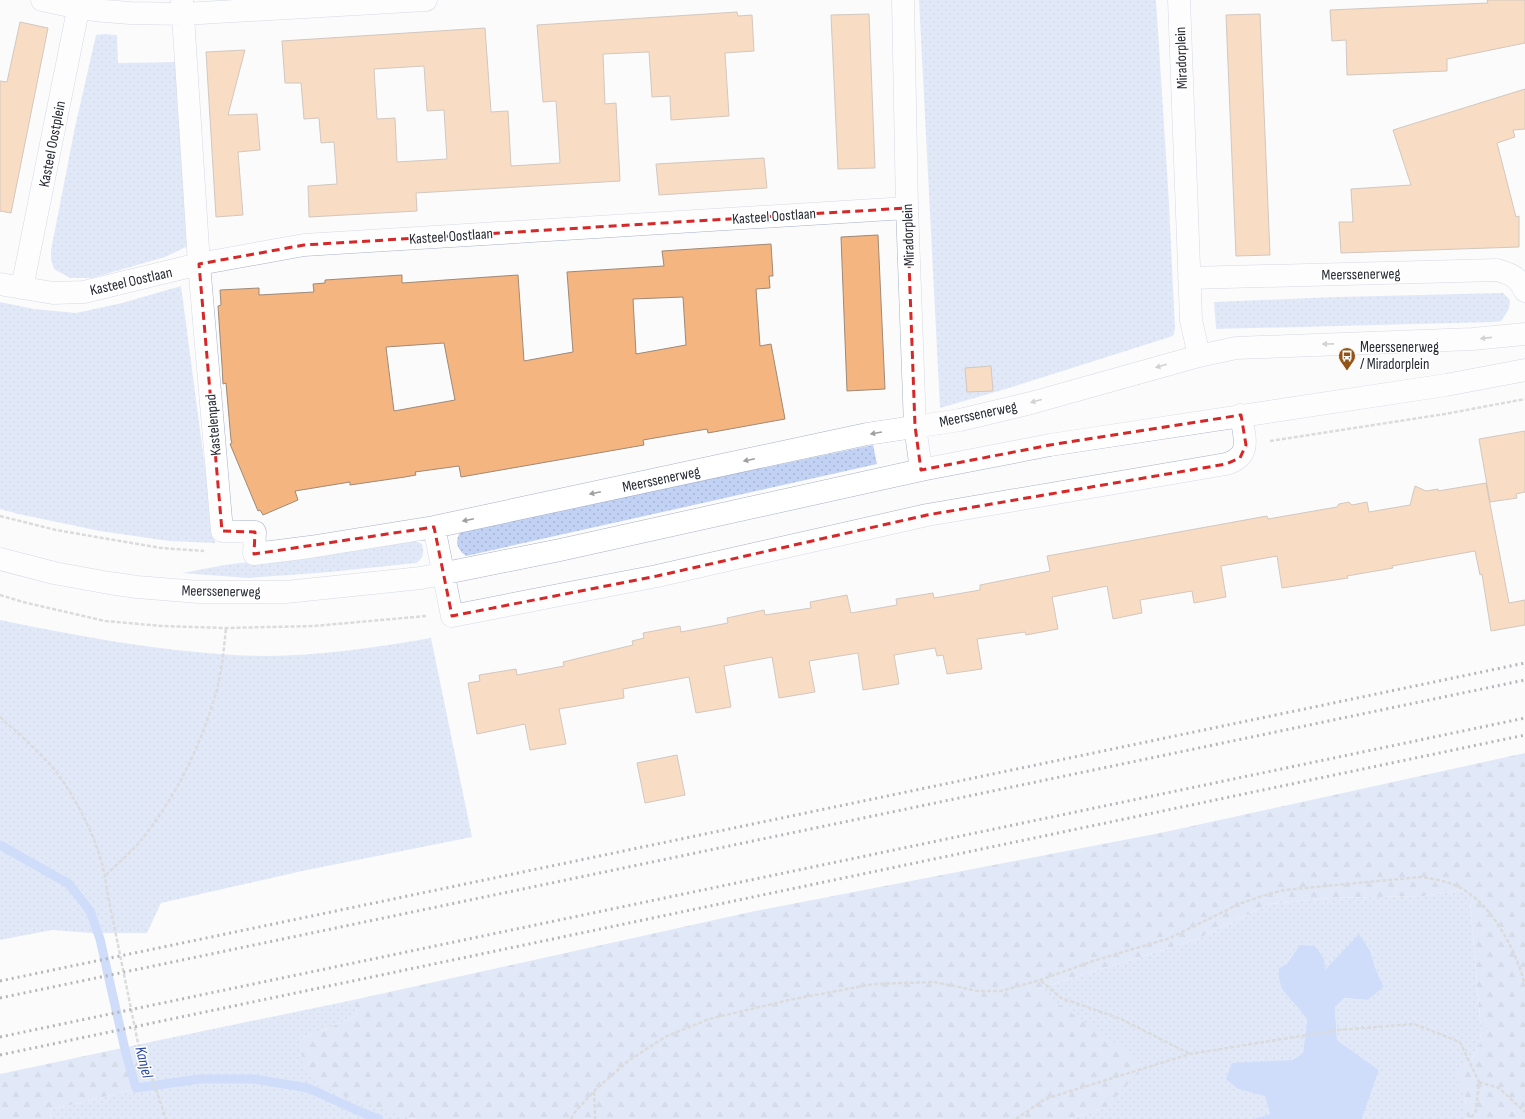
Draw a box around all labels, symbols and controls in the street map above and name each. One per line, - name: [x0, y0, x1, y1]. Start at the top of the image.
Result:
- street label: Miradorplein: [1171, 26, 1192, 90]
- street label: Kasteel Oostplein: [35, 99, 70, 189]
- street label: Miradorplein: [898, 203, 919, 267]
- street label: Kasteel Oostlaan: [732, 204, 817, 229]
- street label: Kasteel Oostlaan: [409, 224, 494, 249]
- street label: Kasteel Oostlaan: [88, 263, 174, 300]
- street label: Meerssenerweg: [1321, 264, 1401, 285]
- one-way arrow: [1480, 335, 1492, 341]
- place label: Meerssenerweg / Miradorplein: [1360, 338, 1439, 374]
- one-way arrow: [1322, 341, 1334, 348]
- bus stop icon: Meerssenerweg / Miradorplein: [1337, 346, 1357, 371]
- one-way arrow: [1155, 363, 1167, 369]
- street label: Kastelenpad: [201, 393, 226, 457]
- street label: Meerssenerweg: [937, 397, 1019, 432]
- one-way arrow: [1030, 398, 1042, 404]
- one-way arrow: [870, 430, 882, 436]
- one-way arrow: [743, 457, 755, 463]
- street label: Meerssenerweg: [620, 462, 702, 497]
- one-way arrow: [588, 490, 601, 496]
- one-way arrow: [461, 518, 474, 524]
- street label: Meerssenerweg: [181, 581, 261, 602]
- water label: Kanjel: [130, 1045, 157, 1081]

